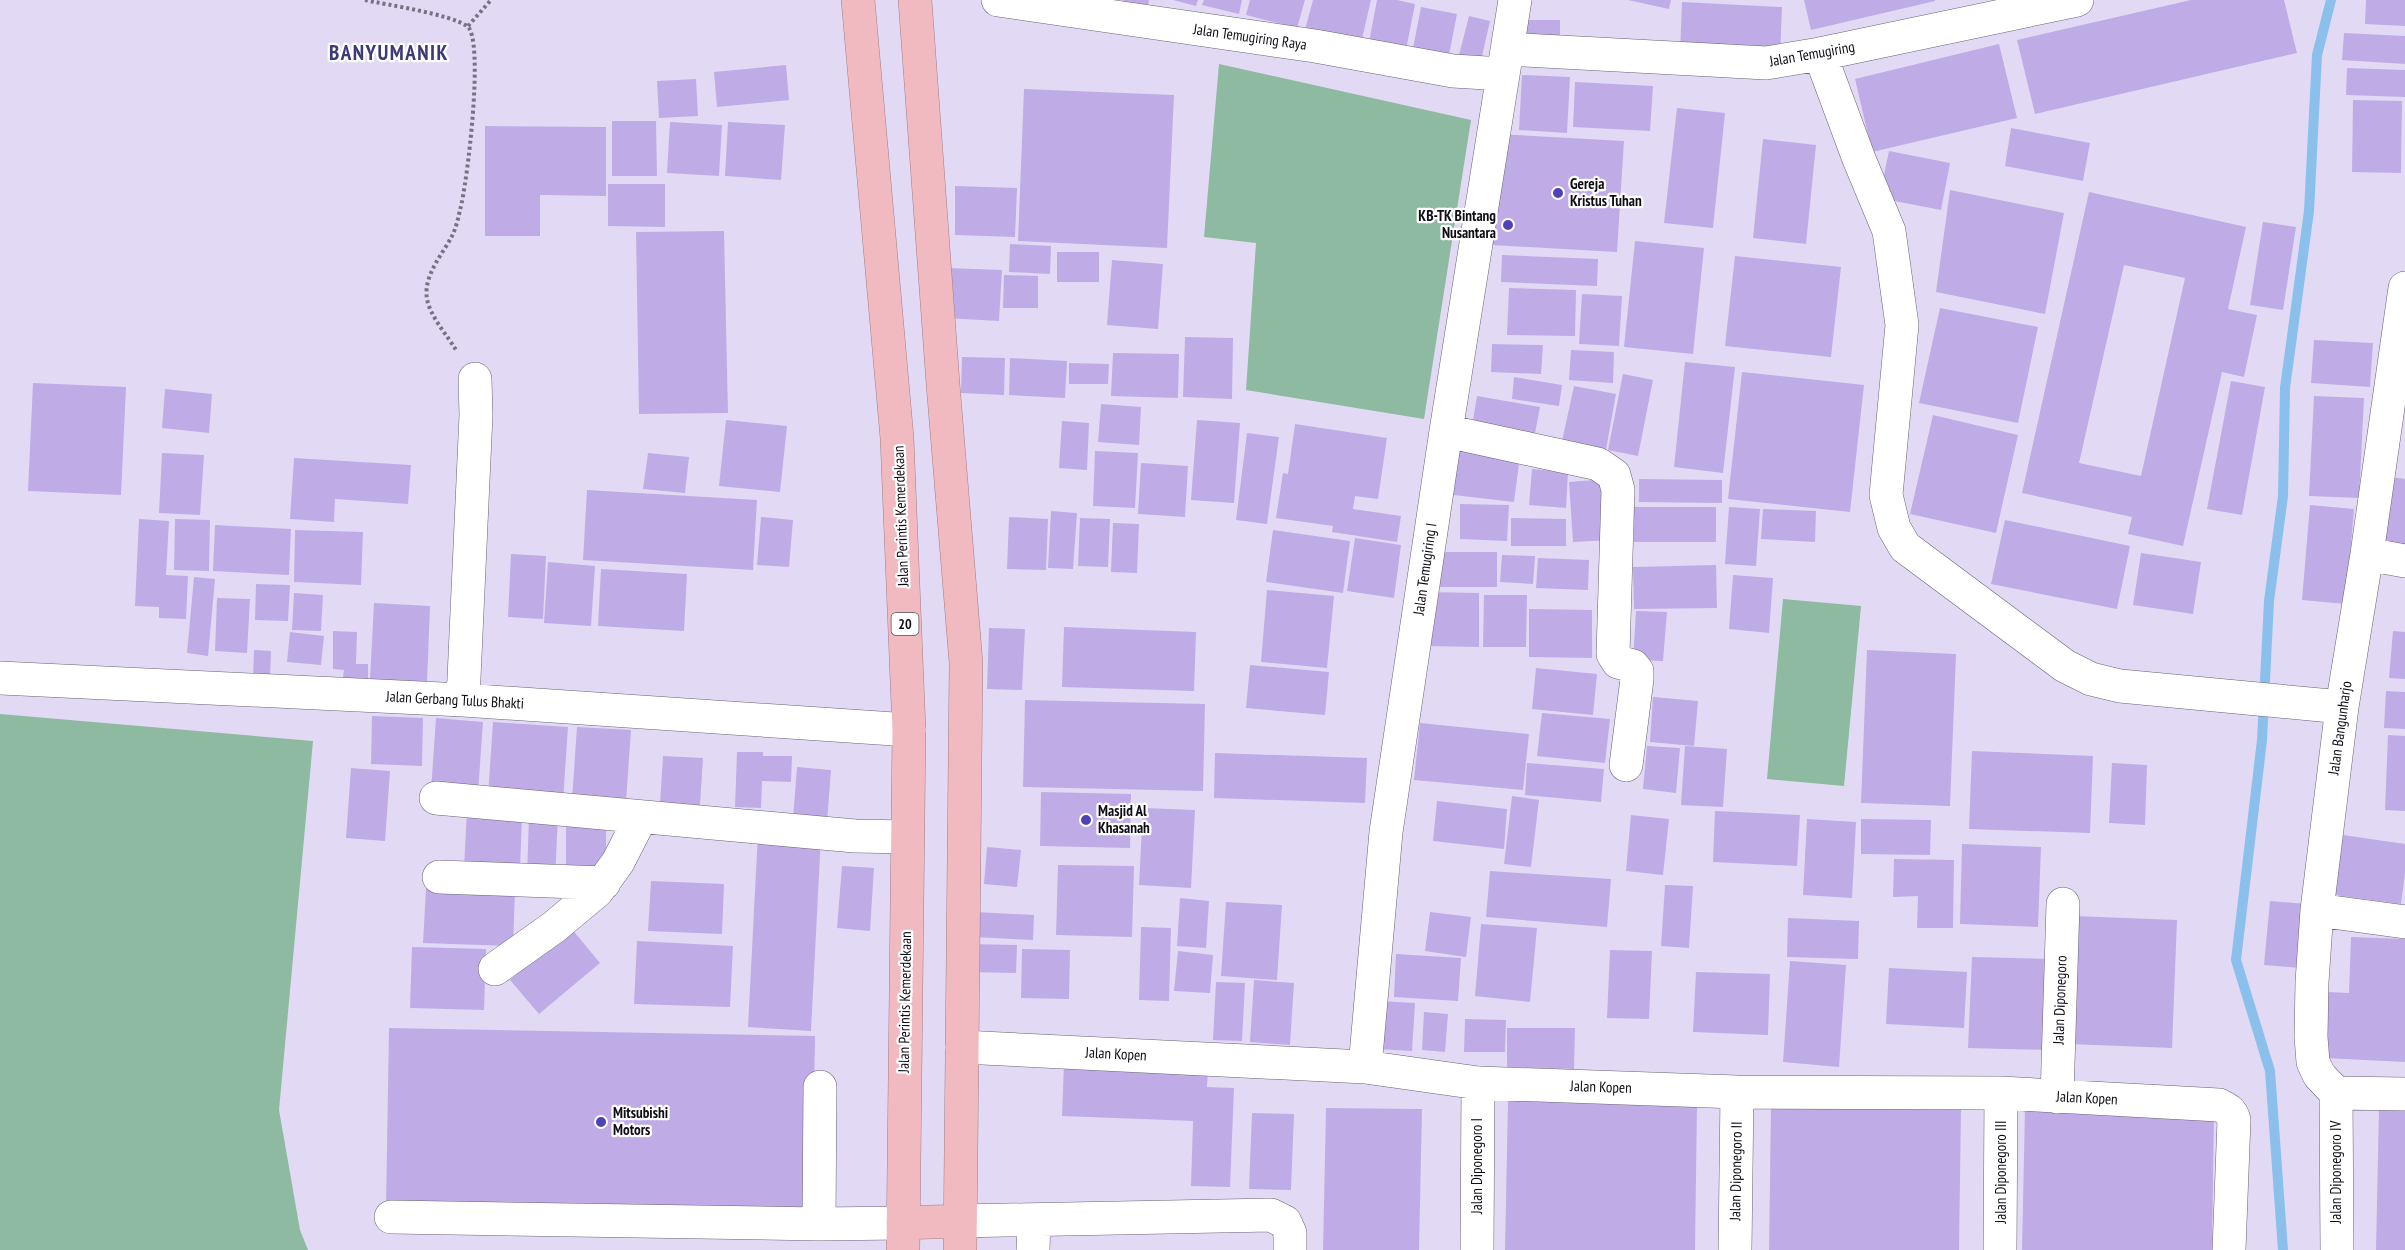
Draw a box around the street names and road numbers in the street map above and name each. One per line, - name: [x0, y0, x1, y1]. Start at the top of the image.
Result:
- street label: Jalan Temugiring Raya: [1191, 19, 1308, 54]
- street label: Jalan Temugiring: [1767, 37, 1856, 71]
- street label: Jalan Perintis Kemerdekaan: [889, 445, 912, 588]
- street label: Jalan Temugiring I: [1408, 522, 1440, 617]
- road number: 20: [892, 613, 918, 635]
- street label: Jalan Bangunharjo: [2323, 680, 2355, 777]
- street label: Jalan Gerbang Tulus Bhakti: [385, 686, 524, 713]
- street label: Jalan Perintis Kemerdekaan: [894, 931, 915, 1074]
- street label: Jalan Diponegoro: [2048, 955, 2071, 1046]
- street label: Jalan Kopen: [1084, 1042, 1147, 1065]
- street label: Jalan Kopen: [1569, 1076, 1632, 1097]
- street label: Jalan Kopen: [2055, 1086, 2118, 1109]
- street label: Jalan Diponegoro I: [1467, 1118, 1486, 1215]
- street label: Jalan Diponegoro II: [1725, 1121, 1746, 1222]
- street label: Jalan Diponegoro III: [1991, 1121, 2010, 1224]
- street label: Jalan Diponegoro IV: [2326, 1121, 2345, 1224]

